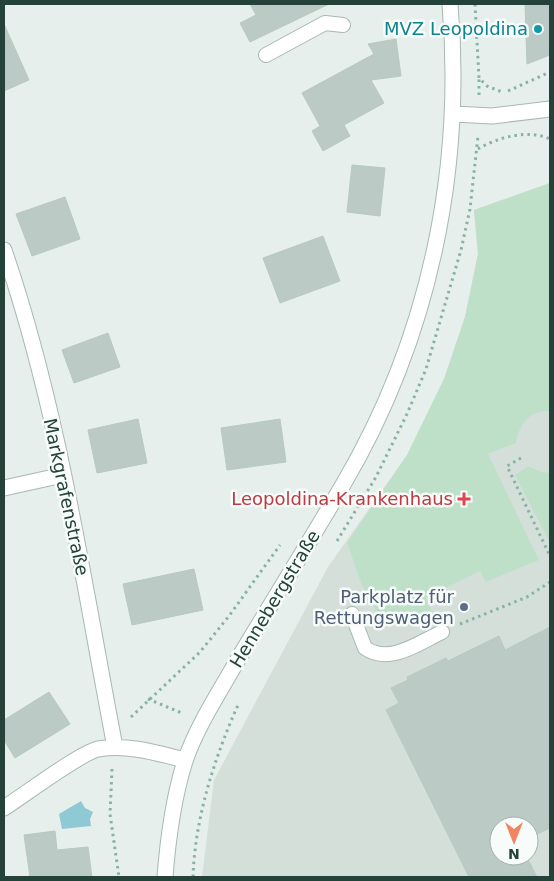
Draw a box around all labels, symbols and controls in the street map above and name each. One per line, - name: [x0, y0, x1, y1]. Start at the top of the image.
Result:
- place label: MVZ Leopoldina: [384, 18, 528, 39]
- marker: MVZ Leopoldina: [532, 23, 544, 35]
- street label: Markgrafenstraße: [40, 416, 93, 577]
- place label: Leopoldina-Krankenhaus: [231, 488, 453, 509]
- marker: Leopoldina-Krankenhaus: [457, 492, 471, 506]
- street label: Hennebergstraße: [225, 526, 324, 671]
- place label: Parkplatz für Rettungswagen: [314, 586, 455, 628]
- marker: Parkplatz für Rettungswagen: [458, 601, 470, 613]
- north arrow: [489, 816, 539, 866]
- text: N: [508, 846, 520, 862]

